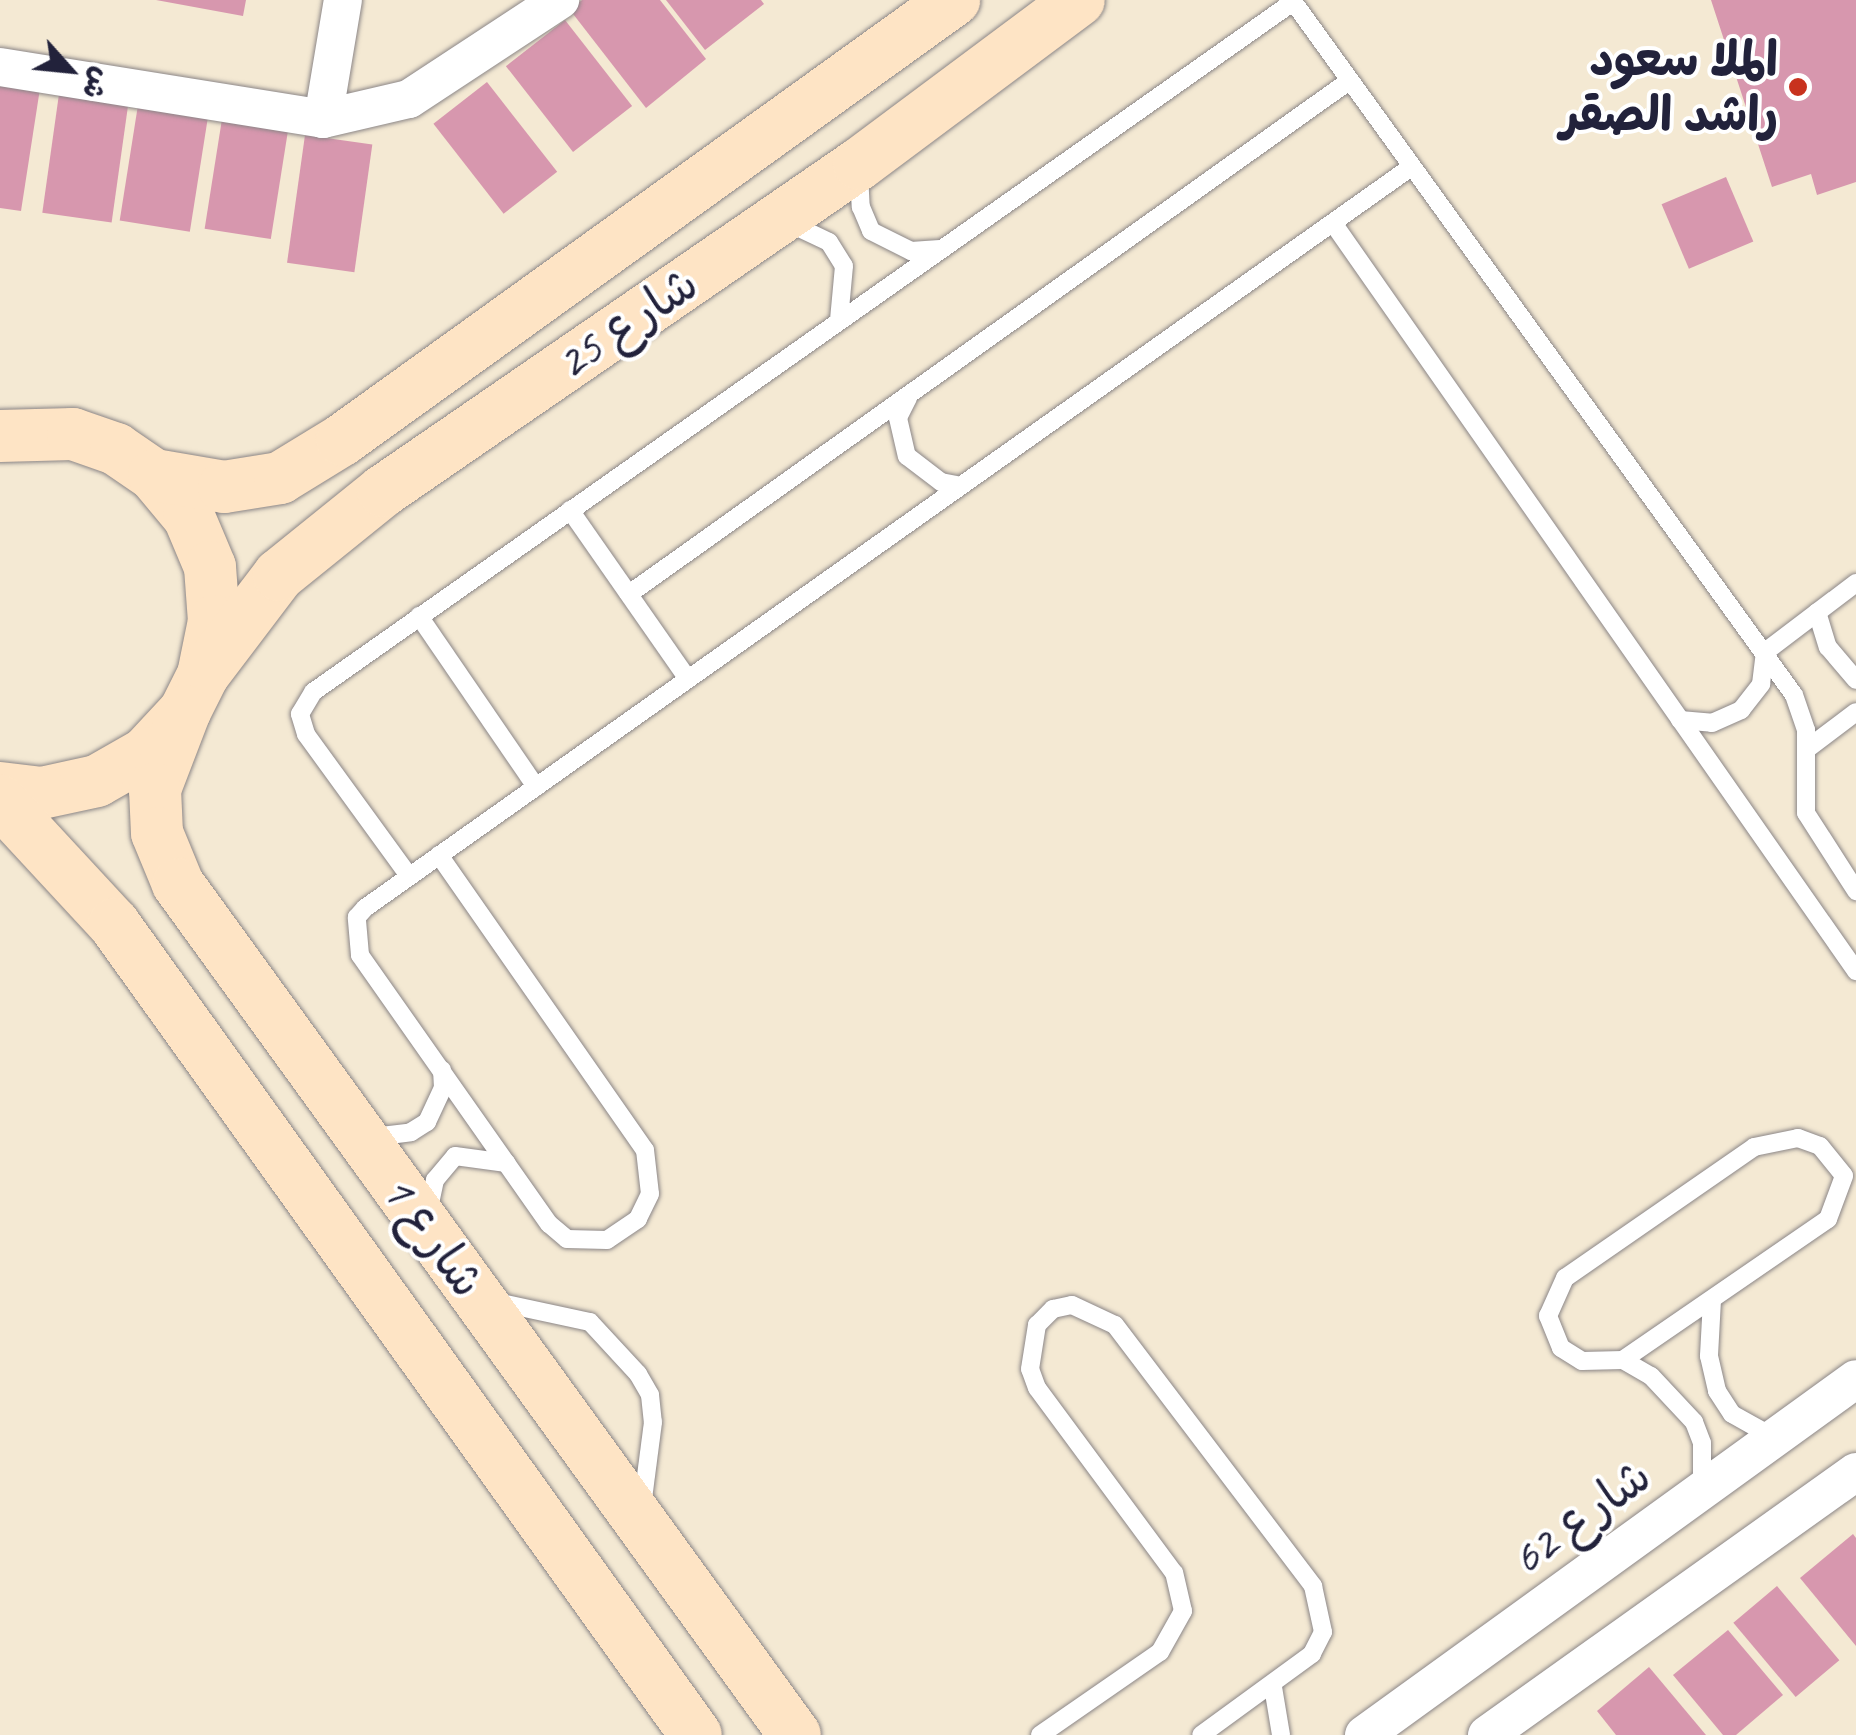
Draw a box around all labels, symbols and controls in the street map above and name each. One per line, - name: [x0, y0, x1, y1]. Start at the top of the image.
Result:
- north arrow: [20, 20, 120, 120]
- place label: الملا سعود راشد الصقر: [1560, 30, 1778, 143]
- text: ش: [75, 62, 120, 106]
- marker: الملا سعود راشد الصقر: [1787, 76, 1809, 98]
- street label: شارع 25: [545, 255, 709, 391]
- street label: شارع 1: [369, 1164, 497, 1308]
- street label: شارع 62: [1500, 1447, 1662, 1587]

